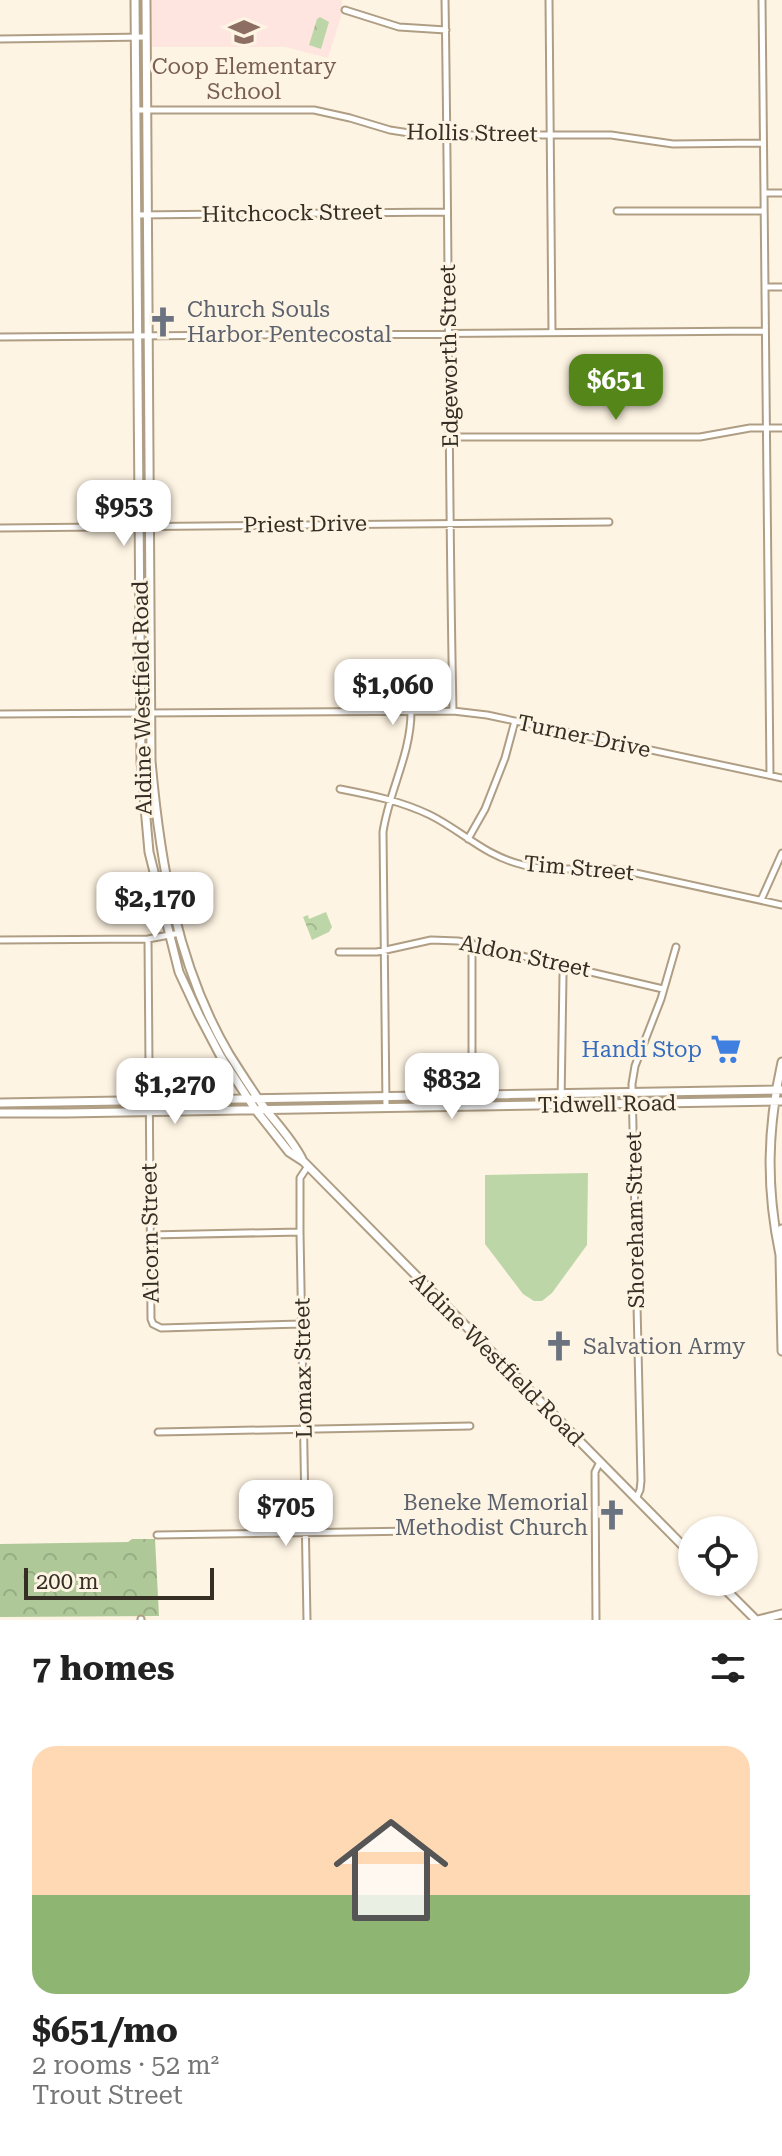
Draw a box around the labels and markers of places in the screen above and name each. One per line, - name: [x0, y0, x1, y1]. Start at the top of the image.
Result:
- school or university icon: Coop Elementary School: [227, 15, 261, 49]
- place label: Coop Elementary School: [152, 54, 336, 104]
- place label: Church Souls Harbor Pentecostal: [187, 297, 392, 347]
- church icon: Church Souls Harbor Pentecostal: [146, 305, 180, 339]
- pin: $651: [569, 354, 663, 422]
- pin: $953: [77, 480, 171, 548]
- pin: $1,060: [328, 659, 458, 727]
- pin: $2,170: [90, 872, 220, 940]
- supermarket icon: Handi Stop: [709, 1032, 743, 1066]
- place label: Handi Stop: [582, 1037, 702, 1062]
- pin: $832: [405, 1053, 499, 1121]
- pin: $1,270: [110, 1058, 240, 1126]
- church icon: Salvation Army: [542, 1329, 576, 1363]
- place label: Salvation Army: [583, 1334, 745, 1359]
- pin: $705: [239, 1480, 333, 1548]
- place label: Beneke Memorial Methodist Church: [395, 1490, 588, 1540]
- church icon: Beneke Memorial Methodist Church: [595, 1498, 629, 1532]

